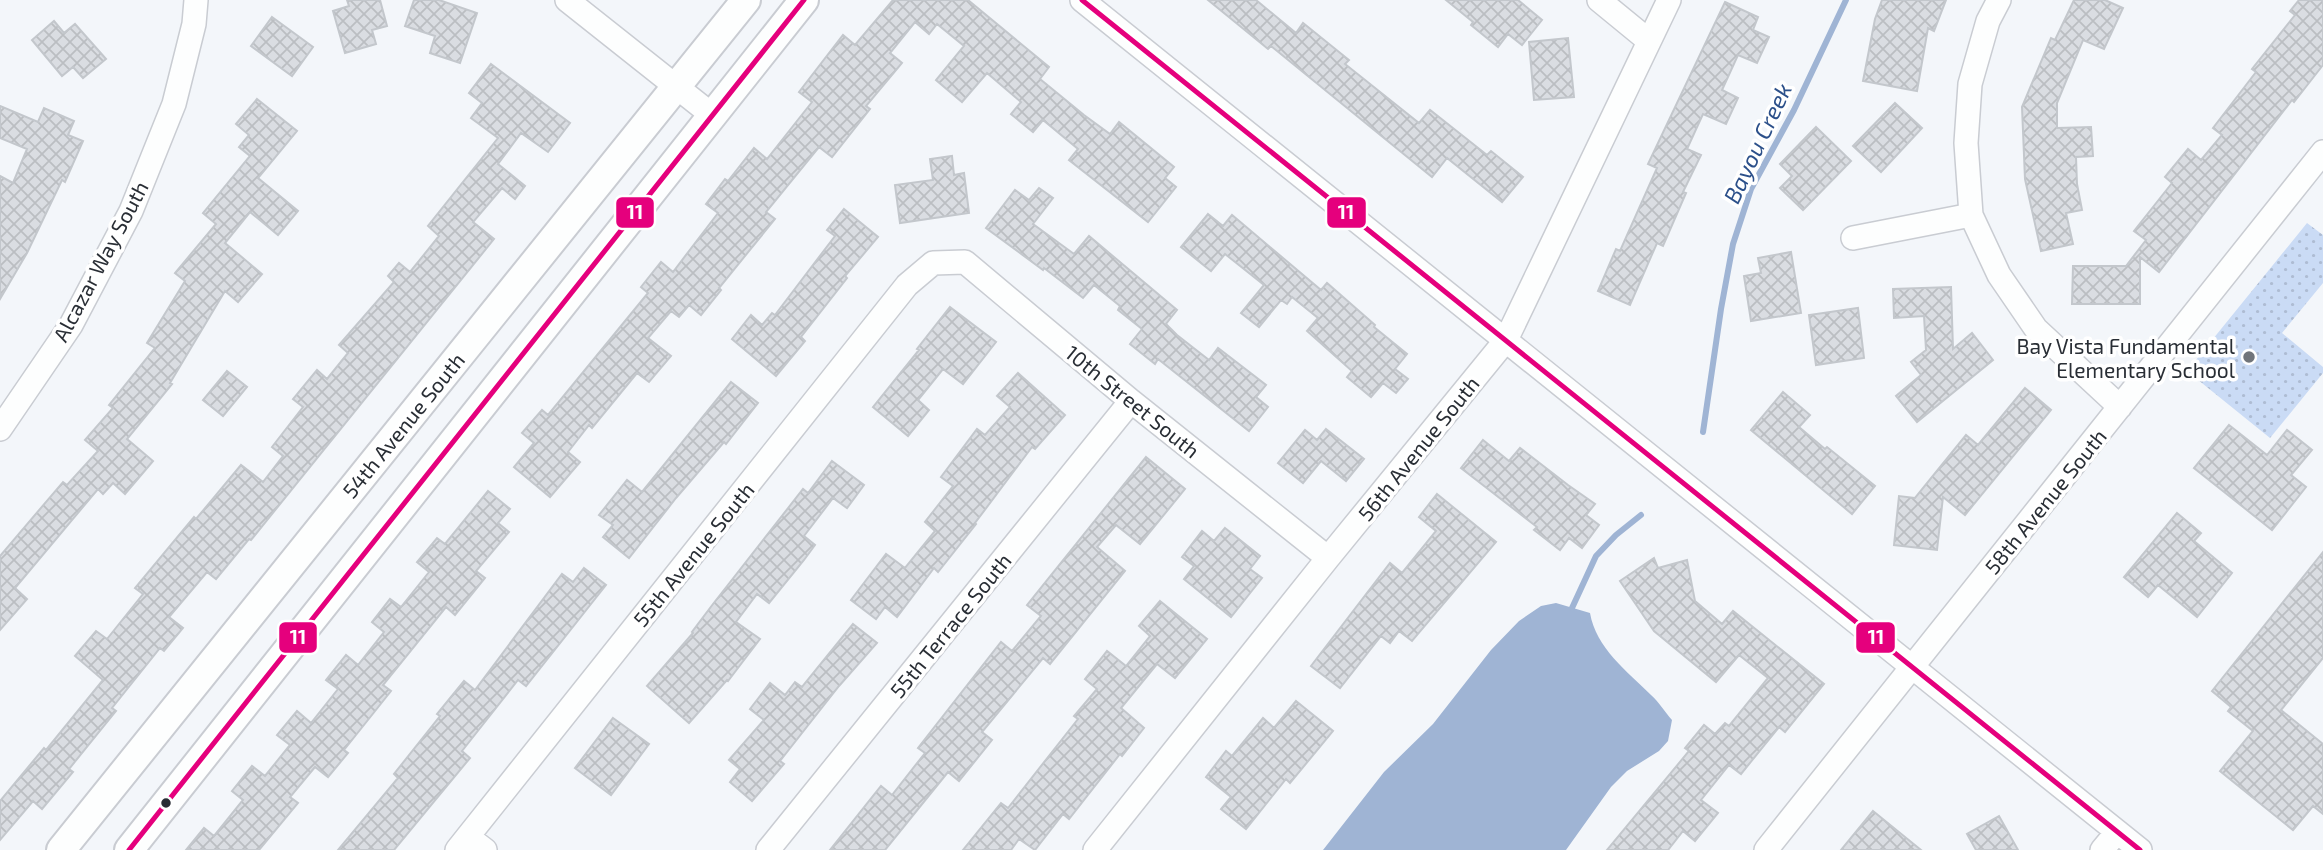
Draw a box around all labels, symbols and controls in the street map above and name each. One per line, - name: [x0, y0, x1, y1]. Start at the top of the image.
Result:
- water label: Bayou Creek: [1717, 78, 1797, 208]
- street label: Alcazar Way South: [47, 176, 153, 346]
- line badge: 11: [615, 196, 655, 229]
- line badge: 11: [1326, 196, 1367, 229]
- text: 11: [627, 200, 643, 223]
- text: 11: [1338, 200, 1354, 223]
- place label: Bay Vista Fundamental Elementary School: [2016, 333, 2236, 382]
- street label: 10th Street South: [1061, 339, 1205, 463]
- street label: 54th Avenue South: [337, 347, 469, 503]
- marker: Bay Vista Fundamental Elementary School: [2241, 349, 2257, 365]
- street label: 56th Avenue South: [1352, 371, 1484, 525]
- street label: 58th Avenue South: [1979, 423, 2111, 579]
- street label: 55th Avenue South: [627, 477, 759, 631]
- street label: 55th Terrace South: [884, 548, 1016, 702]
- line badge: 11: [278, 621, 318, 654]
- line badge: 11: [1855, 621, 1896, 654]
- text: 11: [290, 625, 306, 648]
- text: 11: [1868, 625, 1884, 648]
- unlabelled marker: [159, 796, 173, 810]

